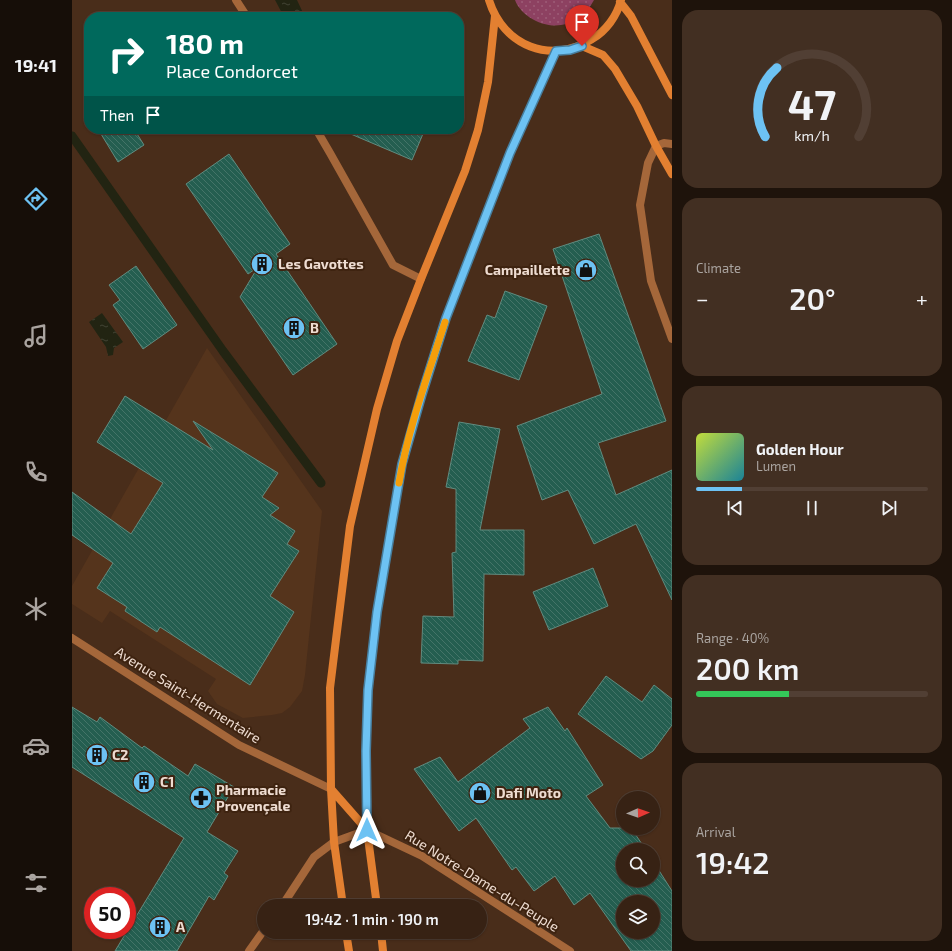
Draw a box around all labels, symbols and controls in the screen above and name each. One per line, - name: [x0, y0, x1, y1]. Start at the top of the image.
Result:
- pin: [565, 5, 599, 46]
- icon: arrive: [571, 11, 593, 33]
- text: 180 m: [166, 26, 244, 60]
- icon: right: [100, 28, 152, 80]
- text: 19:41: [15, 54, 57, 76]
- text: Place Condorcet: [166, 60, 298, 82]
- text: 47: [788, 78, 836, 128]
- icon: arrive: [142, 104, 164, 126]
- text: Then: [100, 106, 134, 124]
- text: km/h: [794, 127, 830, 144]
- icon: directions: [22, 185, 50, 213]
- building icon: Les Gavottes: [249, 251, 275, 277]
- place label: Les Gavottes: [278, 255, 364, 272]
- shop icon: Campaillette: [573, 257, 599, 283]
- text: Climate: [696, 260, 741, 276]
- place label: Campaillette: [485, 261, 570, 278]
- text: 20°: [789, 280, 836, 316]
- text: −: [696, 285, 709, 311]
- text: +: [916, 285, 928, 311]
- building icon: B: [281, 315, 307, 341]
- place label: B: [310, 319, 319, 336]
- icon: music: [22, 322, 50, 350]
- text: Golden Hour: [756, 440, 844, 458]
- icon: phone: [22, 458, 50, 486]
- text: Lumen: [756, 458, 796, 474]
- icon: previous: [724, 497, 746, 519]
- icon: pause: [801, 497, 823, 519]
- icon: next: [878, 497, 900, 519]
- icon: climate: [22, 595, 50, 623]
- text: Range · 40%: [696, 630, 769, 646]
- street label: Avenue Saint-Hermentaire: [112, 643, 264, 746]
- text: 200 km: [696, 650, 799, 686]
- icon: car: [22, 732, 50, 760]
- building icon: C2: [84, 742, 110, 768]
- place label: C2: [112, 746, 128, 763]
- building icon: C1: [131, 769, 157, 795]
- place label: C1: [160, 773, 174, 790]
- shop icon: Dafi Moto: [467, 780, 493, 806]
- place label: Pharmacie Provençale: [216, 781, 290, 815]
- place label: Dafi Moto: [496, 784, 561, 801]
- pharmacy icon: Pharmacie Provençale: [188, 785, 214, 811]
- north arrow: [616, 791, 660, 835]
- map controls: [616, 791, 660, 939]
- position arrow: [346, 809, 388, 851]
- text: Arrival: [696, 824, 736, 840]
- street label: Rue Notre-Dame-du-Peuple: [402, 826, 562, 935]
- button: search: [616, 843, 660, 887]
- text: 19:42: [696, 844, 769, 880]
- icon: filters: [22, 869, 50, 897]
- speed limit sign: 50: [84, 887, 136, 939]
- button: layers: [616, 895, 660, 939]
- text: 19:42 · 1 min · 190 m: [305, 910, 439, 928]
- building icon: A: [147, 914, 173, 940]
- place label: A: [176, 918, 186, 935]

